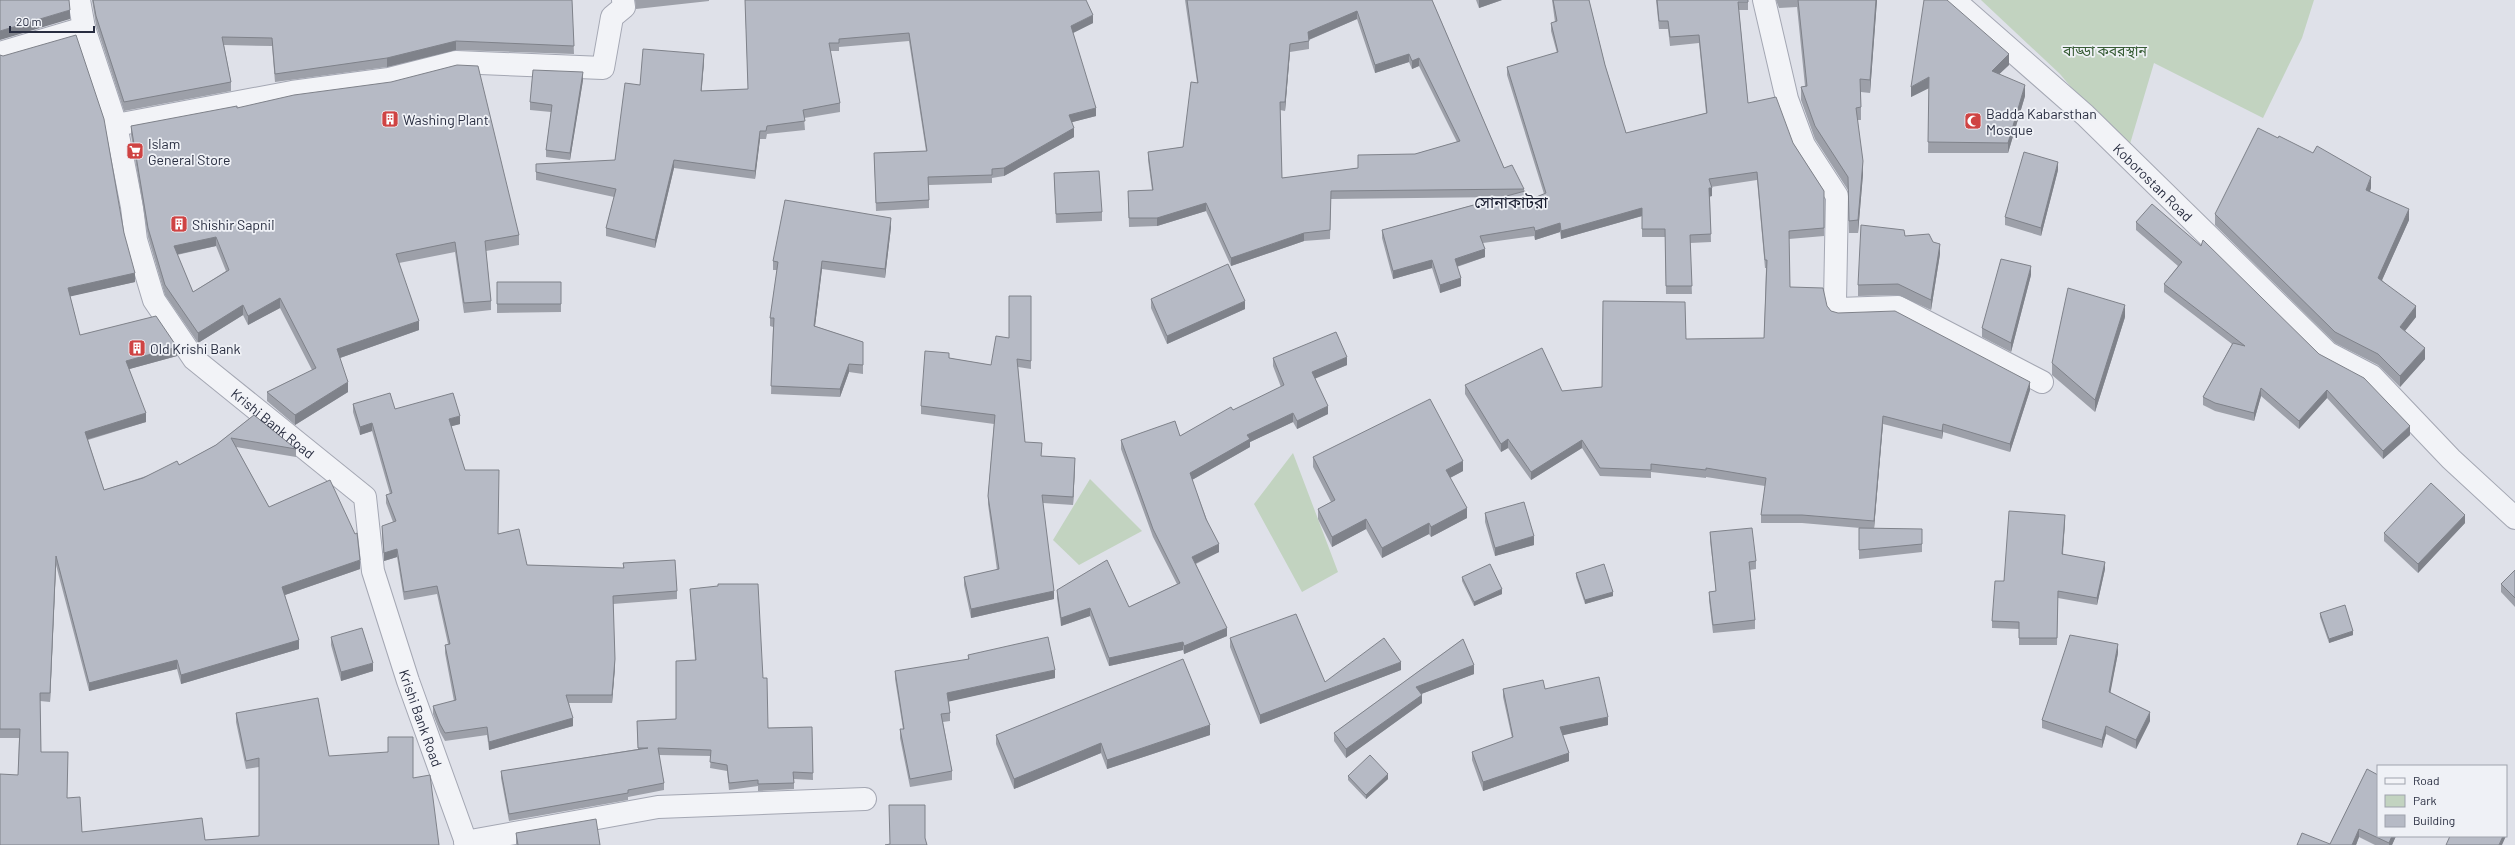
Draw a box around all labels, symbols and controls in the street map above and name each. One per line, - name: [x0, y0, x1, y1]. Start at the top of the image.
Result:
- scale bar: [10, 8, 94, 34]
- text: 20 m: [16, 14, 42, 28]
- park label: বাড্ডা কবরস্থান: [2062, 42, 2147, 59]
- place label: Badda Kabarsthan Mosque: [1986, 105, 2097, 138]
- building icon: Washing Plant: [380, 109, 400, 129]
- place label: Washing Plant: [403, 111, 489, 128]
- mosque icon: Badda Kabarsthan Mosque: [1963, 111, 1983, 131]
- place label: Islam General Store: [148, 135, 230, 168]
- street label: Koborostan Road: [2110, 139, 2197, 224]
- supermarket icon: Islam General Store: [125, 141, 145, 161]
- district label: সোনাকাটরা: [1474, 192, 1549, 211]
- building icon: Shishir Sapnil: [169, 214, 189, 234]
- place label: Shishir Sapnil: [192, 216, 274, 233]
- building icon: Old Krishi Bank: [127, 338, 147, 358]
- place label: Old Krishi Bank: [150, 340, 241, 357]
- street label: Krishi Bank Road: [228, 384, 318, 462]
- street label: Krishi Bank Road: [396, 667, 447, 769]
- legend: [2377, 765, 2507, 837]
- text: Road: [2413, 773, 2440, 787]
- text: Park: [2413, 793, 2437, 807]
- text: Building: [2413, 813, 2455, 827]

